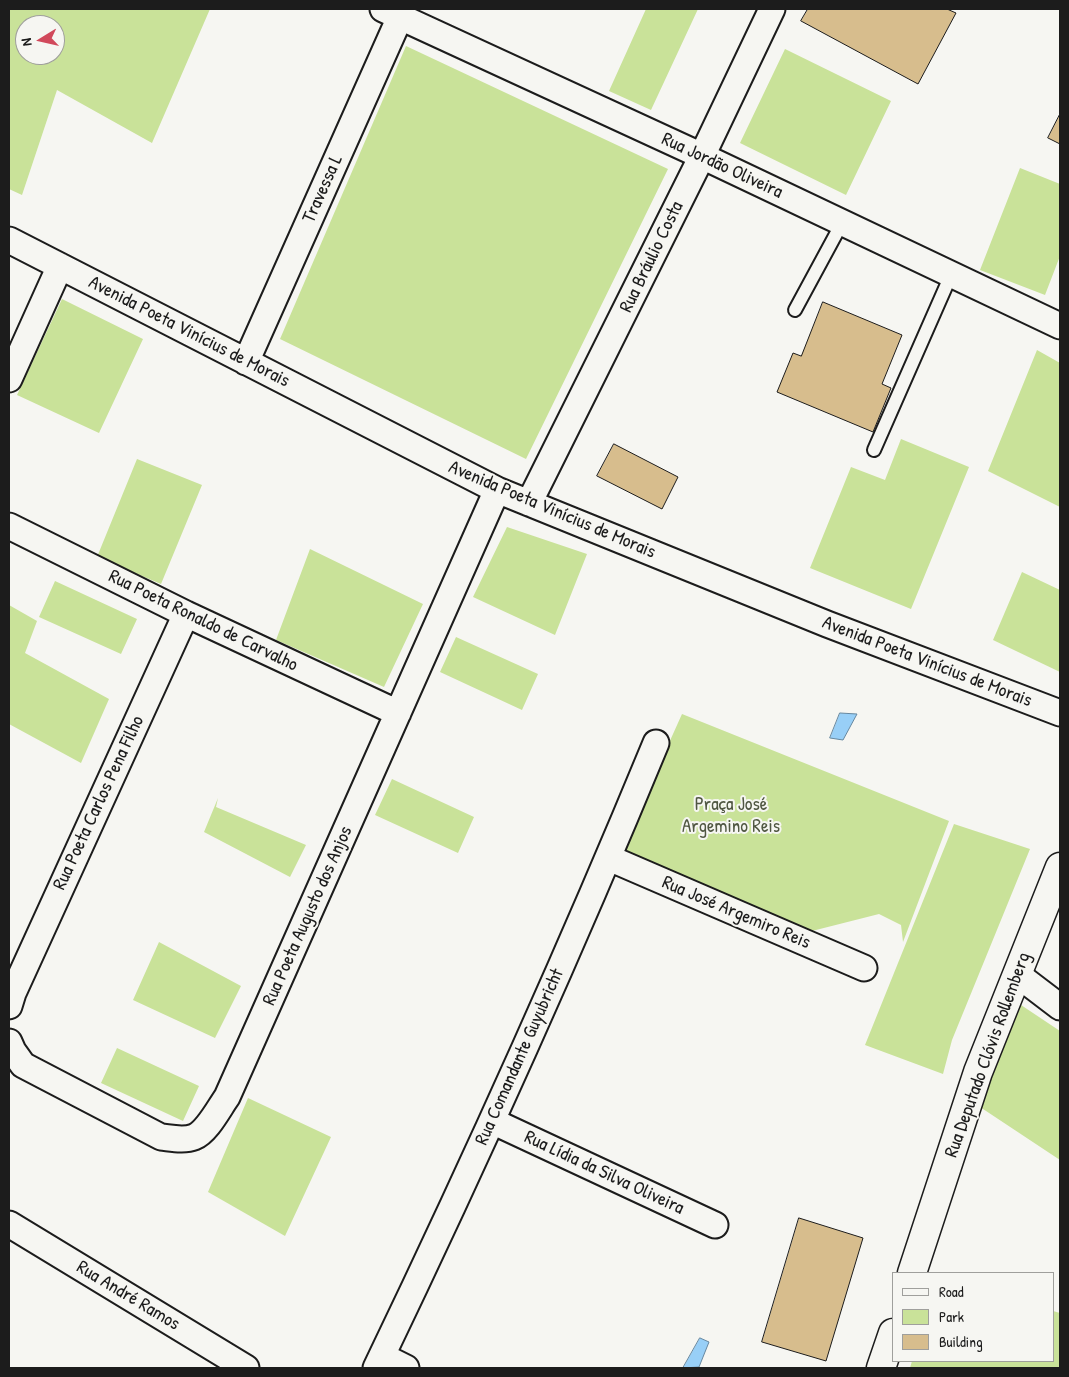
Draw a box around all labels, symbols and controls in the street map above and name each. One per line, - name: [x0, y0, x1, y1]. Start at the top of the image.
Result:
- north arrow: [15, 15, 65, 65]
- text: N: [16, 37, 36, 47]
- street label: Rua Jordão Oliveira: [658, 128, 786, 204]
- street label: Travessa L: [298, 151, 348, 227]
- street label: Rua Bráulio Costa: [615, 198, 689, 316]
- street label: Avenida Poeta Vinícius de Morais: [85, 271, 293, 393]
- street label: Avenida Poeta Vinícius de Morais: [445, 456, 659, 564]
- street label: Rua Poeta Ronaldo de Carvalho: [105, 565, 301, 677]
- street label: Avenida Poeta Vinícius de Morais: [819, 611, 1035, 713]
- street label: Rua Poeta Carlos Pena Filho: [49, 712, 149, 894]
- park label: Praça José Argemino Reis: [682, 794, 780, 838]
- street label: Rua Poeta Augusto dos Anjos: [258, 823, 358, 1009]
- street label: Rua José Argemiro Reis: [658, 871, 814, 955]
- street label: Rua Deputado Clóvis Rollemberg: [940, 949, 1036, 1161]
- street label: Rua Comandante Guyubricht: [471, 965, 569, 1149]
- street label: Rua Lídia da Silva Oliveira: [521, 1126, 687, 1220]
- street label: Rua André Ramos: [72, 1256, 184, 1336]
- legend: [892, 1272, 1054, 1362]
- text: Road: [939, 1281, 964, 1302]
- text: Park: [939, 1306, 964, 1327]
- text: Building: [939, 1331, 983, 1352]

